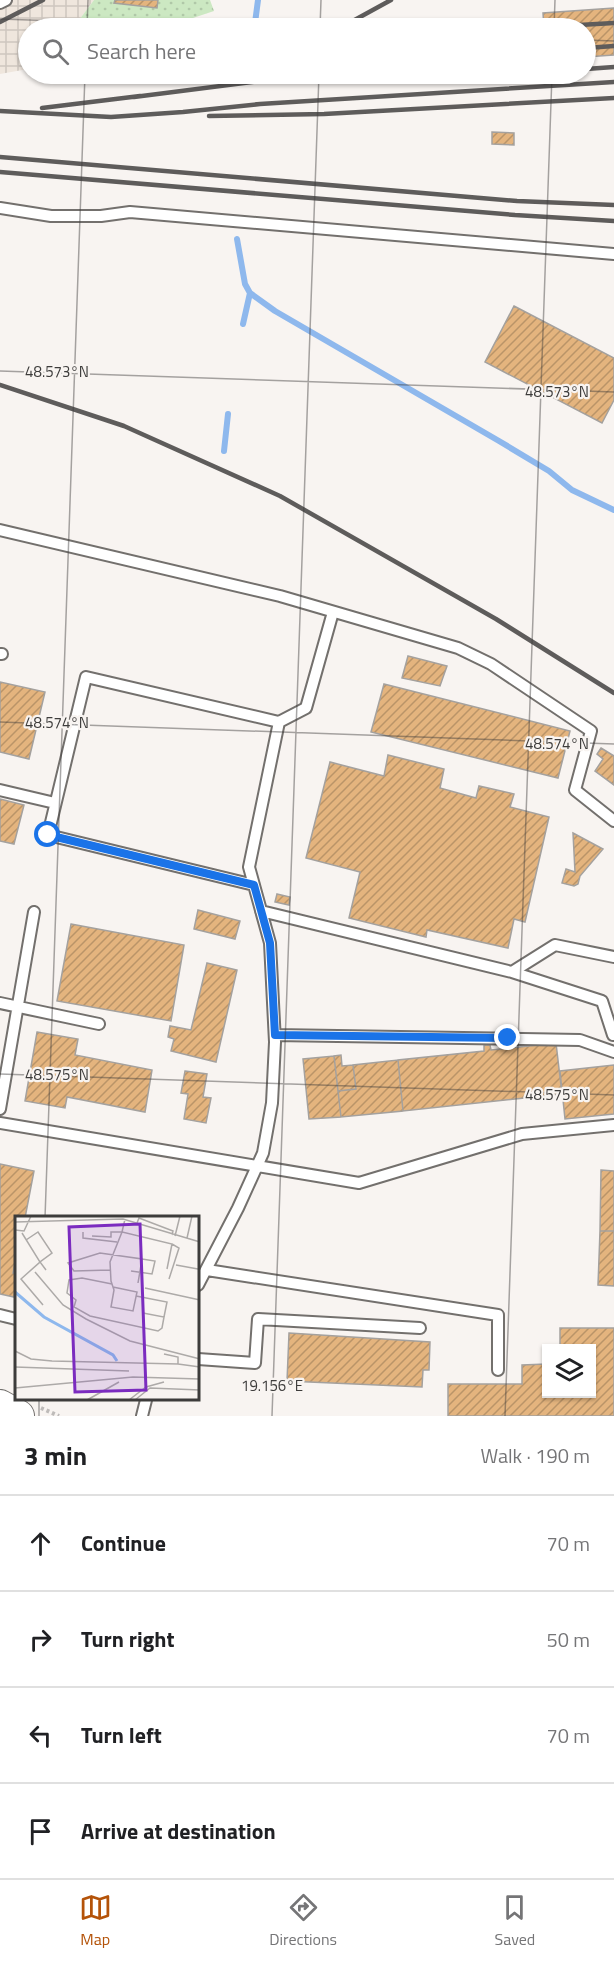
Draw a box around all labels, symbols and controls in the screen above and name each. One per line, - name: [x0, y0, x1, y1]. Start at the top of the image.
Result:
- search box: [18, 18, 596, 84]
- text: Search here: [87, 34, 196, 68]
- icon: search: [39, 35, 72, 68]
- text: 48.573°N: [25, 360, 89, 383]
- text: 48.573°N: [525, 380, 589, 403]
- text: 48.574°N: [25, 711, 89, 734]
- text: 48.574°N: [525, 732, 589, 755]
- route start: [34, 821, 60, 847]
- route end: [494, 1024, 520, 1050]
- text: 48.575°N: [25, 1063, 89, 1086]
- text: 48.575°N: [525, 1083, 589, 1106]
- inset map: [15, 1216, 200, 1401]
- map controls: [542, 1344, 596, 1398]
- button: layers: [542, 1344, 596, 1398]
- text: 19.156°E: [241, 1374, 303, 1397]
- text: 3 min: [24, 1436, 87, 1475]
- text: Walk · 190 m: [481, 1440, 590, 1471]
- text: Continue: [81, 1526, 166, 1560]
- icon: ahead: [24, 1527, 57, 1560]
- text: 70 m: [546, 1528, 590, 1559]
- text: Turn right: [81, 1622, 175, 1656]
- icon: right: [24, 1623, 57, 1656]
- text: 50 m: [546, 1624, 590, 1655]
- text: Turn left: [81, 1718, 162, 1752]
- icon: left: [24, 1719, 57, 1752]
- text: 70 m: [546, 1720, 590, 1751]
- text: Arrive at destination: [81, 1814, 276, 1848]
- icon: arrive: [24, 1815, 57, 1848]
- tab: Map: [79, 1891, 112, 1951]
- tab: Directions: [269, 1891, 337, 1951]
- tab: Saved: [495, 1891, 535, 1951]

